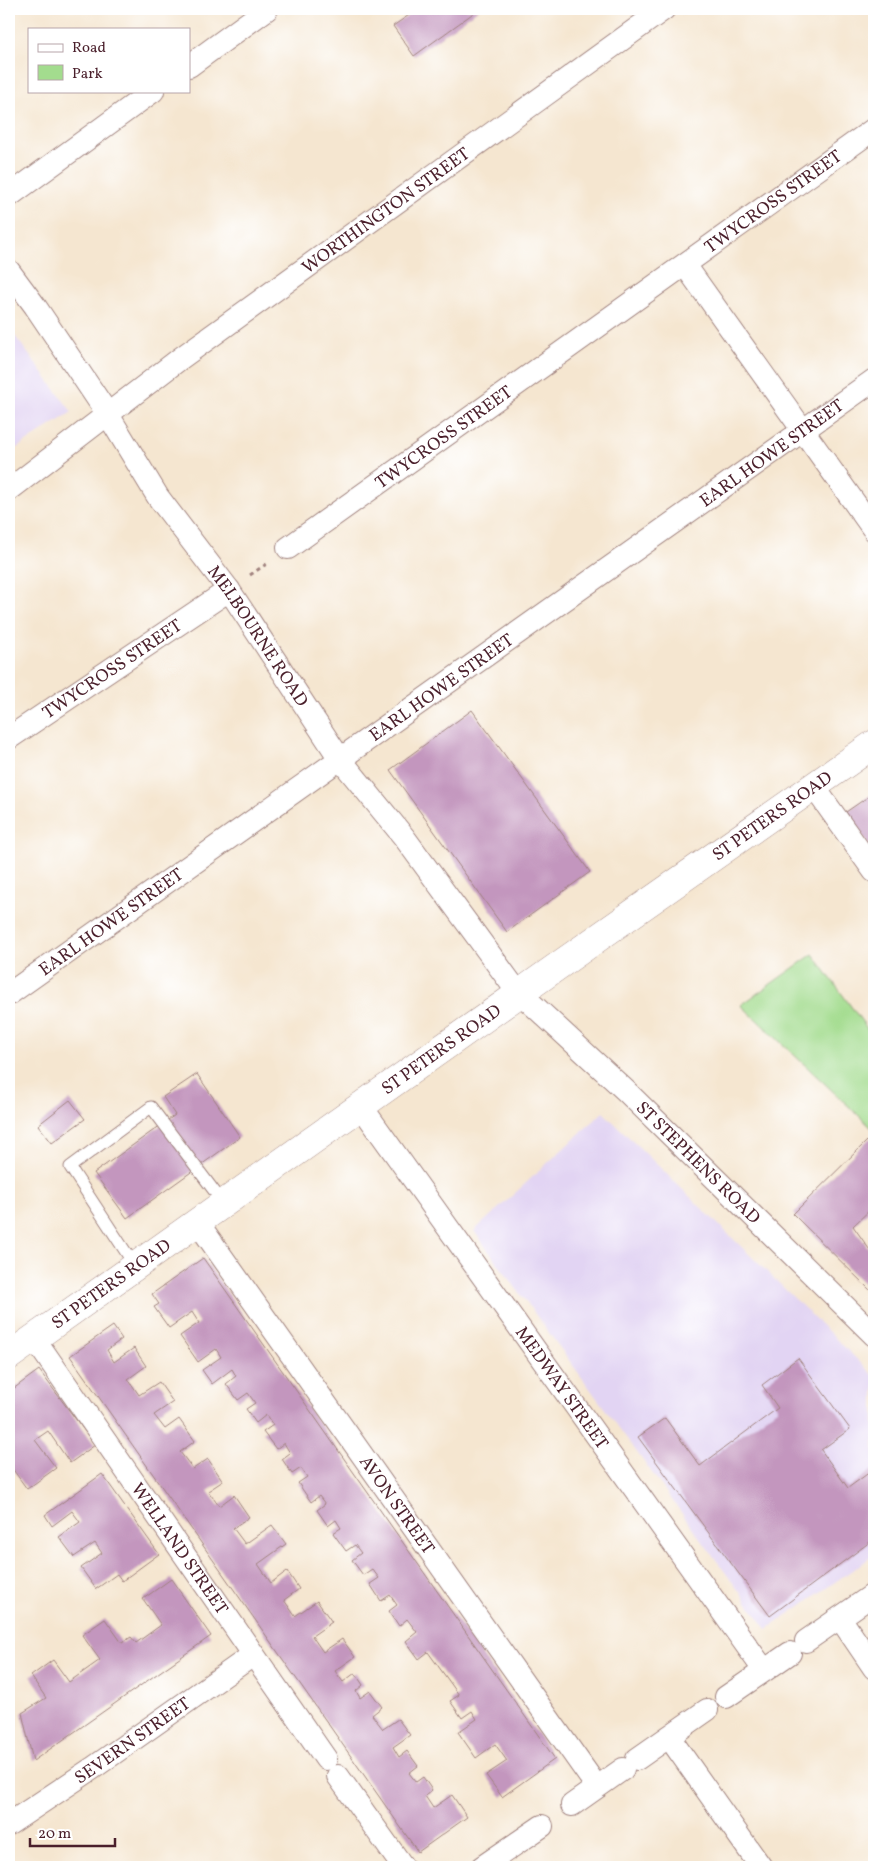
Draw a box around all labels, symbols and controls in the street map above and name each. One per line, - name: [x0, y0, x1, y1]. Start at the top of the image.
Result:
- legend: [28, 28, 190, 92]
- text: Road: [72, 38, 106, 59]
- text: Park: [72, 64, 103, 85]
- street label: WORTHINGTON STREET: [297, 142, 476, 281]
- street label: TWYCROSS STREET: [700, 145, 848, 260]
- street label: TWYCROSS STREET: [371, 380, 518, 496]
- street label: EARL HOWE STREET: [695, 394, 850, 514]
- street label: MELBOURNE ROAD: [201, 561, 313, 712]
- street label: TWYCROSS STREET: [38, 614, 188, 726]
- street label: EARL HOWE STREET: [365, 628, 520, 748]
- street label: ST PETERS ROAD: [708, 766, 838, 868]
- street label: EARL HOWE STREET: [35, 863, 189, 983]
- street label: ST PETERS ROAD: [377, 999, 507, 1101]
- street label: ST STEPHENS ROAD: [630, 1096, 765, 1230]
- street label: ST PETERS ROAD: [47, 1234, 177, 1336]
- street label: MEDWAY STREET: [508, 1322, 614, 1455]
- street label: AVON STREET: [352, 1451, 440, 1560]
- street label: WELLAND STREET: [124, 1478, 233, 1621]
- street label: SEVERN STREET: [70, 1692, 196, 1791]
- scale bar: [30, 1816, 115, 1848]
- text: 20 m: [38, 1824, 71, 1845]

